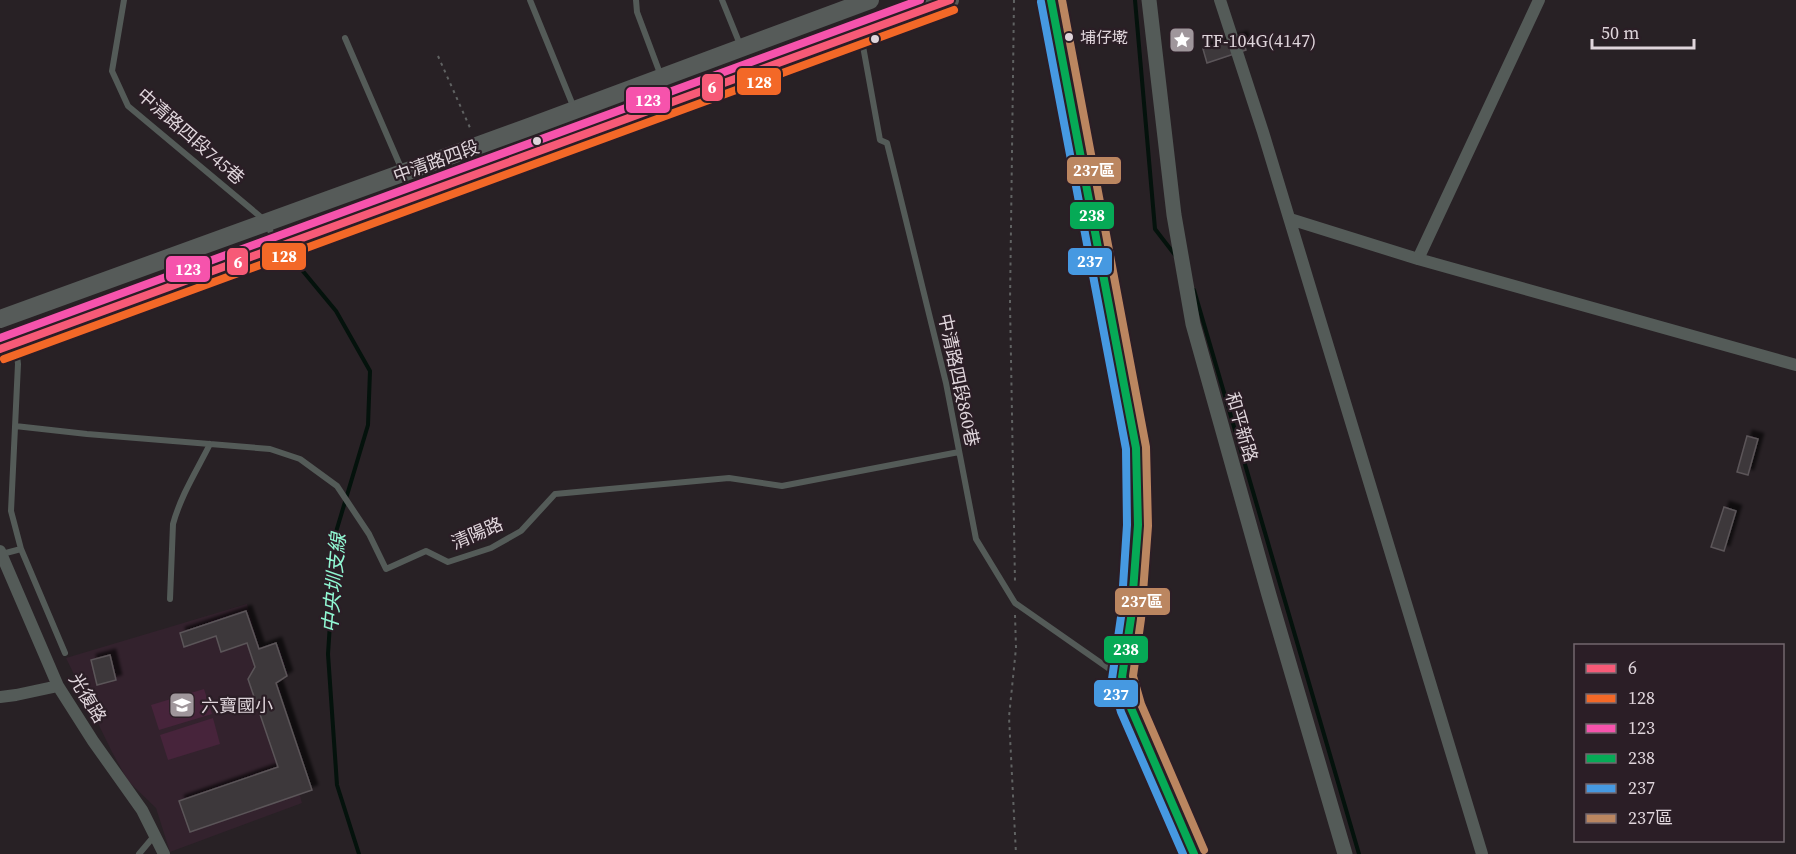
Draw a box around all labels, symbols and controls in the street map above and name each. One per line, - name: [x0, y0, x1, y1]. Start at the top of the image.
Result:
- scale bar: [1592, 12, 1694, 50]
- text: 50 m: [1601, 20, 1639, 45]
- place icon: TF-104G(4147): [1167, 25, 1197, 55]
- place label: 埔仔墘: [1080, 26, 1128, 48]
- place label: TF-104G(4147): [1202, 28, 1316, 53]
- marker: 埔仔墘: [1063, 31, 1075, 43]
- unlabelled marker: [869, 33, 881, 45]
- line badge: 128: [736, 67, 782, 96]
- text: 128: [746, 71, 772, 93]
- line badge: 6: [701, 73, 724, 102]
- text: 6: [708, 76, 717, 98]
- street label: 中清路四段745巷: [132, 82, 250, 190]
- line badge: 123: [625, 86, 671, 114]
- text: 123: [635, 89, 661, 111]
- street label: 中清路四段: [389, 134, 483, 188]
- unlabelled marker: [531, 135, 543, 147]
- line badge: 237區: [1066, 156, 1122, 185]
- text: 237區: [1073, 159, 1115, 181]
- line badge: 238: [1069, 201, 1115, 230]
- text: 238: [1079, 204, 1105, 226]
- line badge: 128: [261, 242, 307, 271]
- text: 128: [271, 245, 297, 267]
- line badge: 6: [226, 247, 249, 276]
- line badge: 237: [1067, 247, 1113, 276]
- text: 237: [1077, 250, 1103, 272]
- text: 6: [234, 251, 243, 273]
- line badge: 123: [165, 255, 211, 283]
- text: 123: [175, 258, 201, 280]
- street label: 中清路四段860巷: [933, 311, 985, 449]
- street label: 和平新路: [1220, 389, 1264, 465]
- street label: 清陽路: [447, 511, 507, 555]
- water label: 中央圳支線: [316, 530, 352, 634]
- line badge: 237區: [1114, 587, 1171, 616]
- text: 237區: [1121, 590, 1163, 612]
- line badge: 238: [1103, 635, 1149, 664]
- text: 238: [1113, 638, 1139, 660]
- legend: [1574, 644, 1784, 842]
- text: 6: [1628, 655, 1637, 680]
- street label: 光復路: [63, 668, 113, 728]
- line badge: 237: [1093, 679, 1139, 708]
- text: 237: [1103, 683, 1129, 705]
- text: 128: [1628, 685, 1655, 710]
- school or university icon: 六寶國小: [167, 690, 197, 720]
- place label: 六寶國小: [201, 693, 273, 718]
- text: 123: [1628, 715, 1655, 740]
- text: 238: [1628, 745, 1655, 770]
- text: 237: [1628, 775, 1655, 800]
- text: 237區: [1628, 805, 1673, 830]

